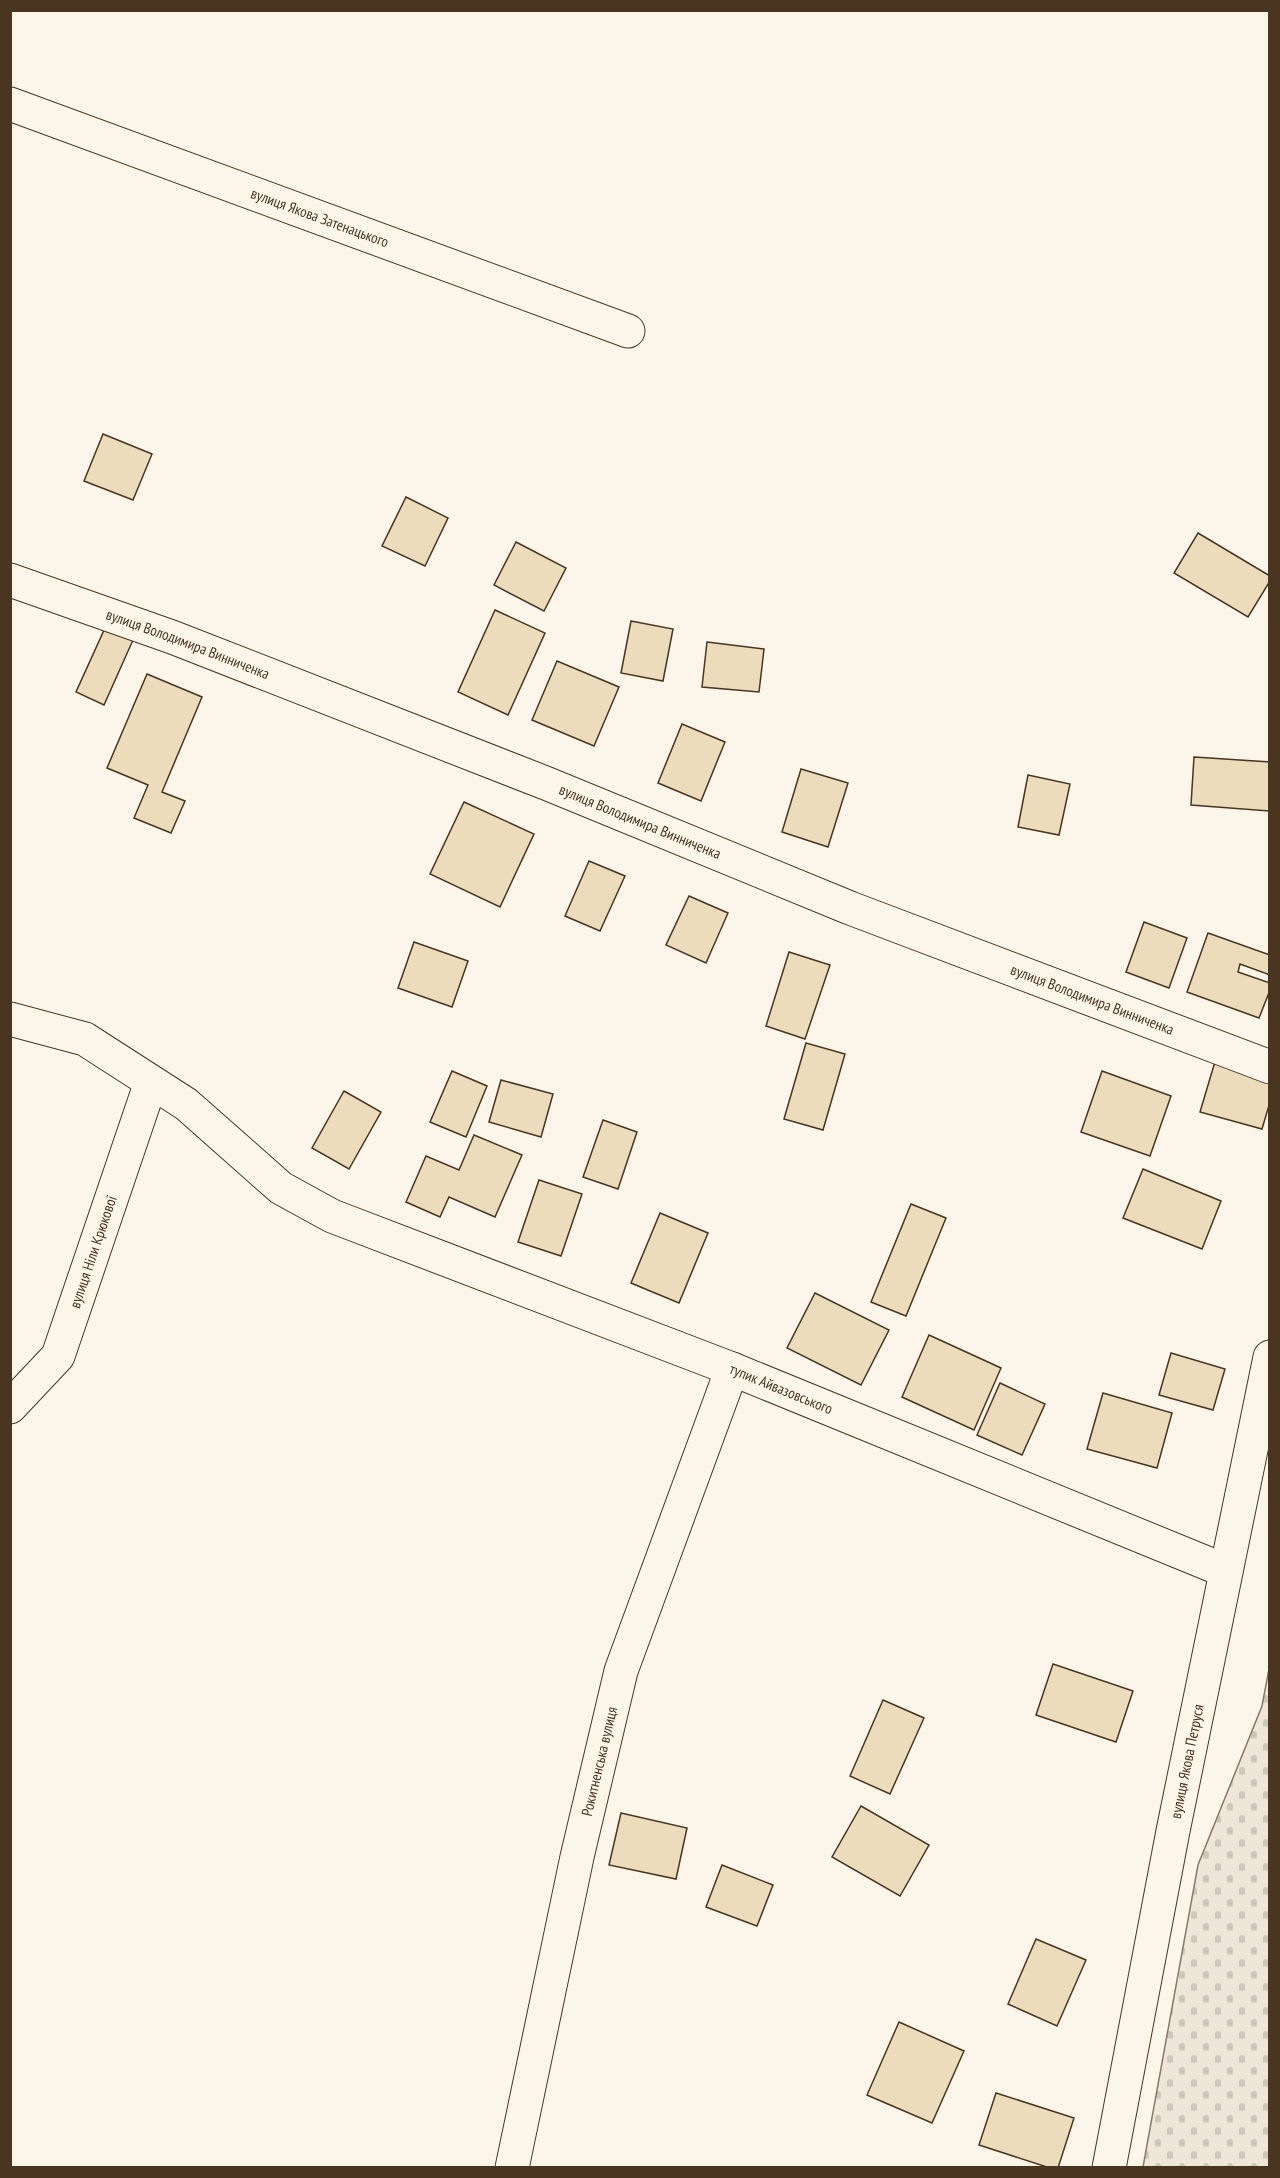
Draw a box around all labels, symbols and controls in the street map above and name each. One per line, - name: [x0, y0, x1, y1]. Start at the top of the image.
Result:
- street label: вулиця Якова Затенацького: [248, 183, 391, 251]
- street label: вулиця Володимира Винниченка: [104, 605, 272, 683]
- street label: вулиця Володимира Винниченка: [557, 780, 724, 863]
- street label: вулиця Володимира Винниченка: [1008, 960, 1177, 1039]
- street label: вулиця Ніли Крюкової: [65, 1192, 121, 1311]
- street label: тупик Айвазовського: [727, 1359, 836, 1418]
- street label: вулиця Якова Петруся: [1166, 1702, 1208, 1820]
- street label: Рокитненська вулиця: [577, 1704, 621, 1818]

